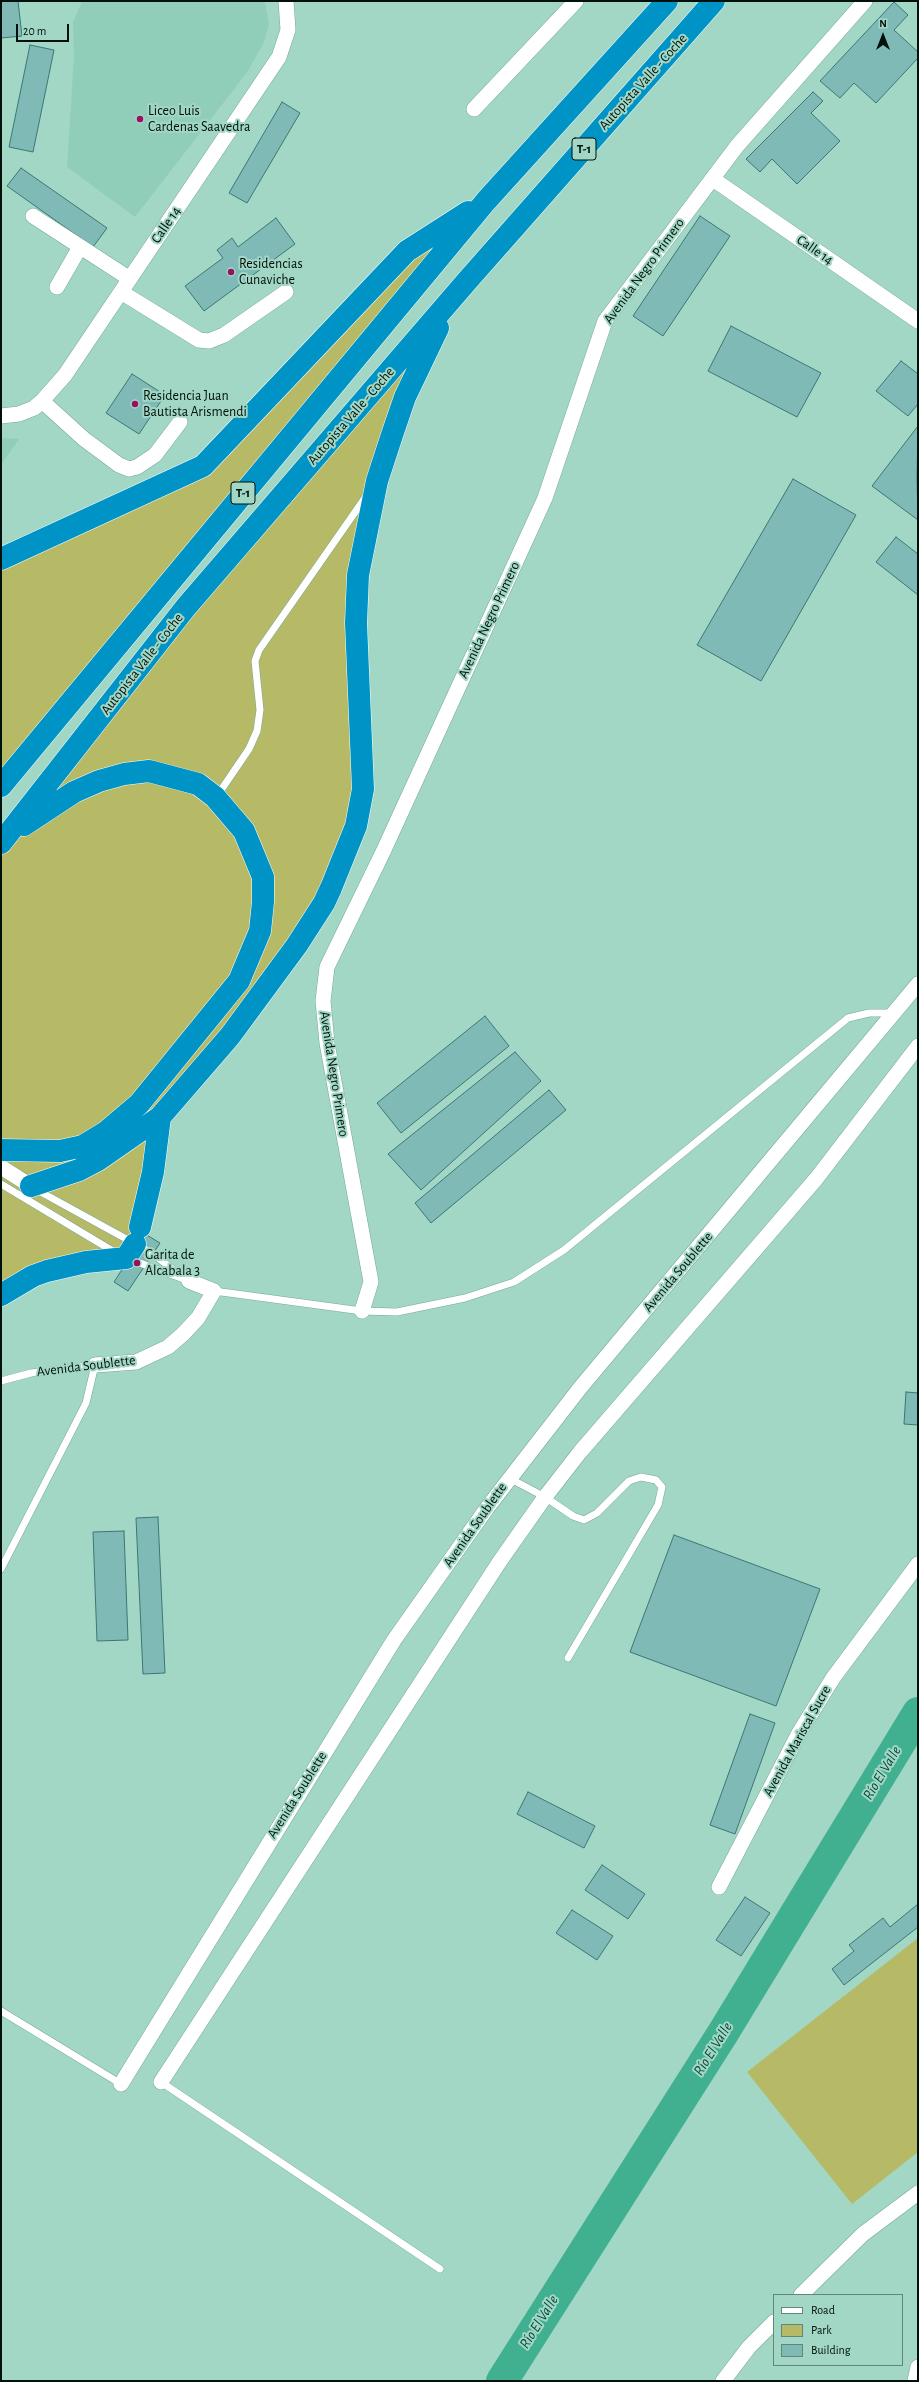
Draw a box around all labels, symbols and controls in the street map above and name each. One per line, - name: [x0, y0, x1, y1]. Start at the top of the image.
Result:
- scale bar: [18, 16, 71, 42]
- north arrow: [863, 16, 903, 56]
- text: N: [879, 18, 887, 29]
- text: 20 m: [23, 25, 46, 37]
- street label: Autopista Valle - Coche: [595, 30, 691, 134]
- place label: Liceo Luis Cardenas Saavedra: [148, 103, 250, 136]
- marker: Liceo Luis Cardenas Saavedra: [135, 114, 145, 124]
- road number: T-1: [572, 138, 596, 160]
- street label: Calle 14: [148, 203, 184, 247]
- street label: Avenida Negro Primero: [600, 215, 688, 327]
- street label: Calle 14: [793, 231, 837, 269]
- place label: Residencias Cunaviche: [239, 256, 303, 288]
- marker: Residencias Cunaviche: [226, 267, 236, 277]
- street label: Autopista Valle - Coche: [304, 364, 398, 468]
- place label: Residencia Juan Bautista Arismendi: [143, 388, 247, 420]
- marker: Residencia Juan Bautista Arismendi: [130, 399, 140, 409]
- road number: T-1: [231, 482, 255, 504]
- street label: Avenida Negro Primero: [455, 559, 523, 681]
- street label: Autopista Valle - Coche: [97, 610, 187, 718]
- street label: Avenida Negro Primero: [316, 1010, 352, 1138]
- street label: Avenida Soublette: [640, 1229, 716, 1315]
- place label: Garita de Alcabala 3: [145, 1247, 200, 1280]
- marker: Garita de Alcabala 3: [132, 1258, 142, 1268]
- street label: Avenida Soublette: [36, 1352, 136, 1380]
- street label: Avenida Soublette: [440, 1480, 510, 1570]
- street label: Avenida Mariscal Sucre: [759, 1683, 835, 1799]
- water label: Río El Valle: [859, 1743, 905, 1803]
- street label: Avenida Soublette: [264, 1748, 330, 1842]
- water label: Río El Valle: [690, 2019, 736, 2079]
- water label: Río El Valle: [516, 2292, 562, 2352]
- legend: [773, 2294, 903, 2366]
- text: Road: [811, 2304, 835, 2316]
- text: Park: [811, 2324, 832, 2336]
- text: Building: [811, 2344, 851, 2356]

